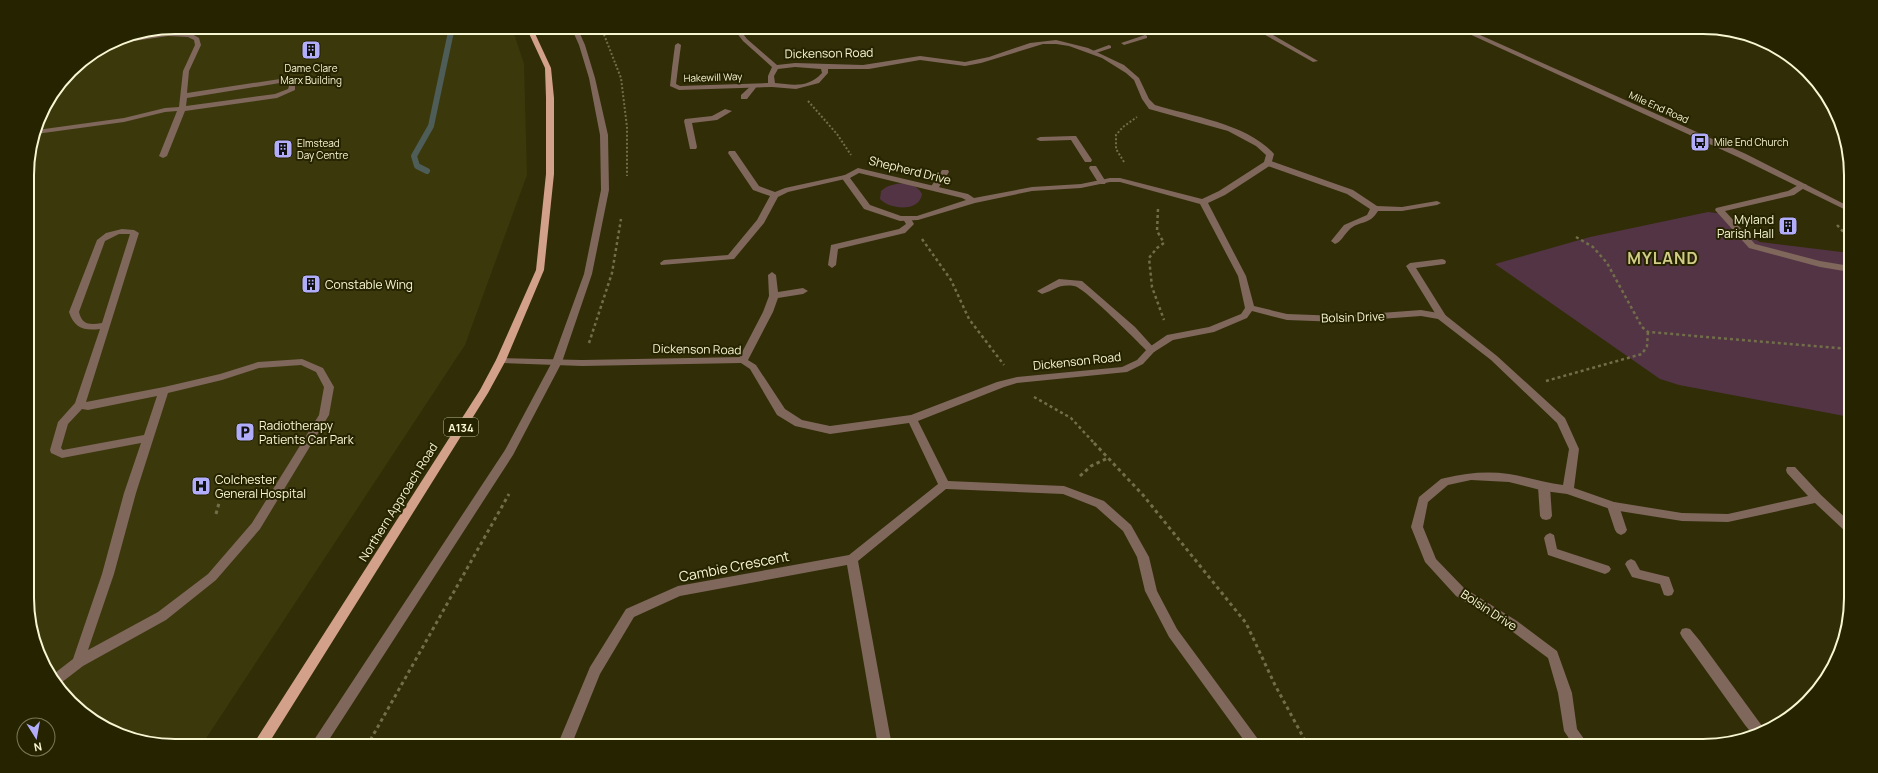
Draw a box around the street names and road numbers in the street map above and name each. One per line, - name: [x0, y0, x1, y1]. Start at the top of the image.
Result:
- street label: Dickenson Road: [785, 44, 873, 62]
- street label: Hakewill Way: [683, 69, 743, 85]
- street label: Mile End Road: [1627, 88, 1691, 126]
- street label: Shepherd Drive: [867, 152, 953, 188]
- street label: Bolsin Drive: [1321, 307, 1385, 327]
- street label: Dickenson Road: [653, 340, 741, 358]
- street label: Dickenson Road: [1032, 348, 1122, 374]
- road number: A134: [444, 418, 478, 436]
- street label: Northern Approach Road: [355, 439, 441, 565]
- street label: Cambie Crescent: [677, 546, 791, 586]
- street label: Bolsin Drive: [1458, 585, 1520, 635]

